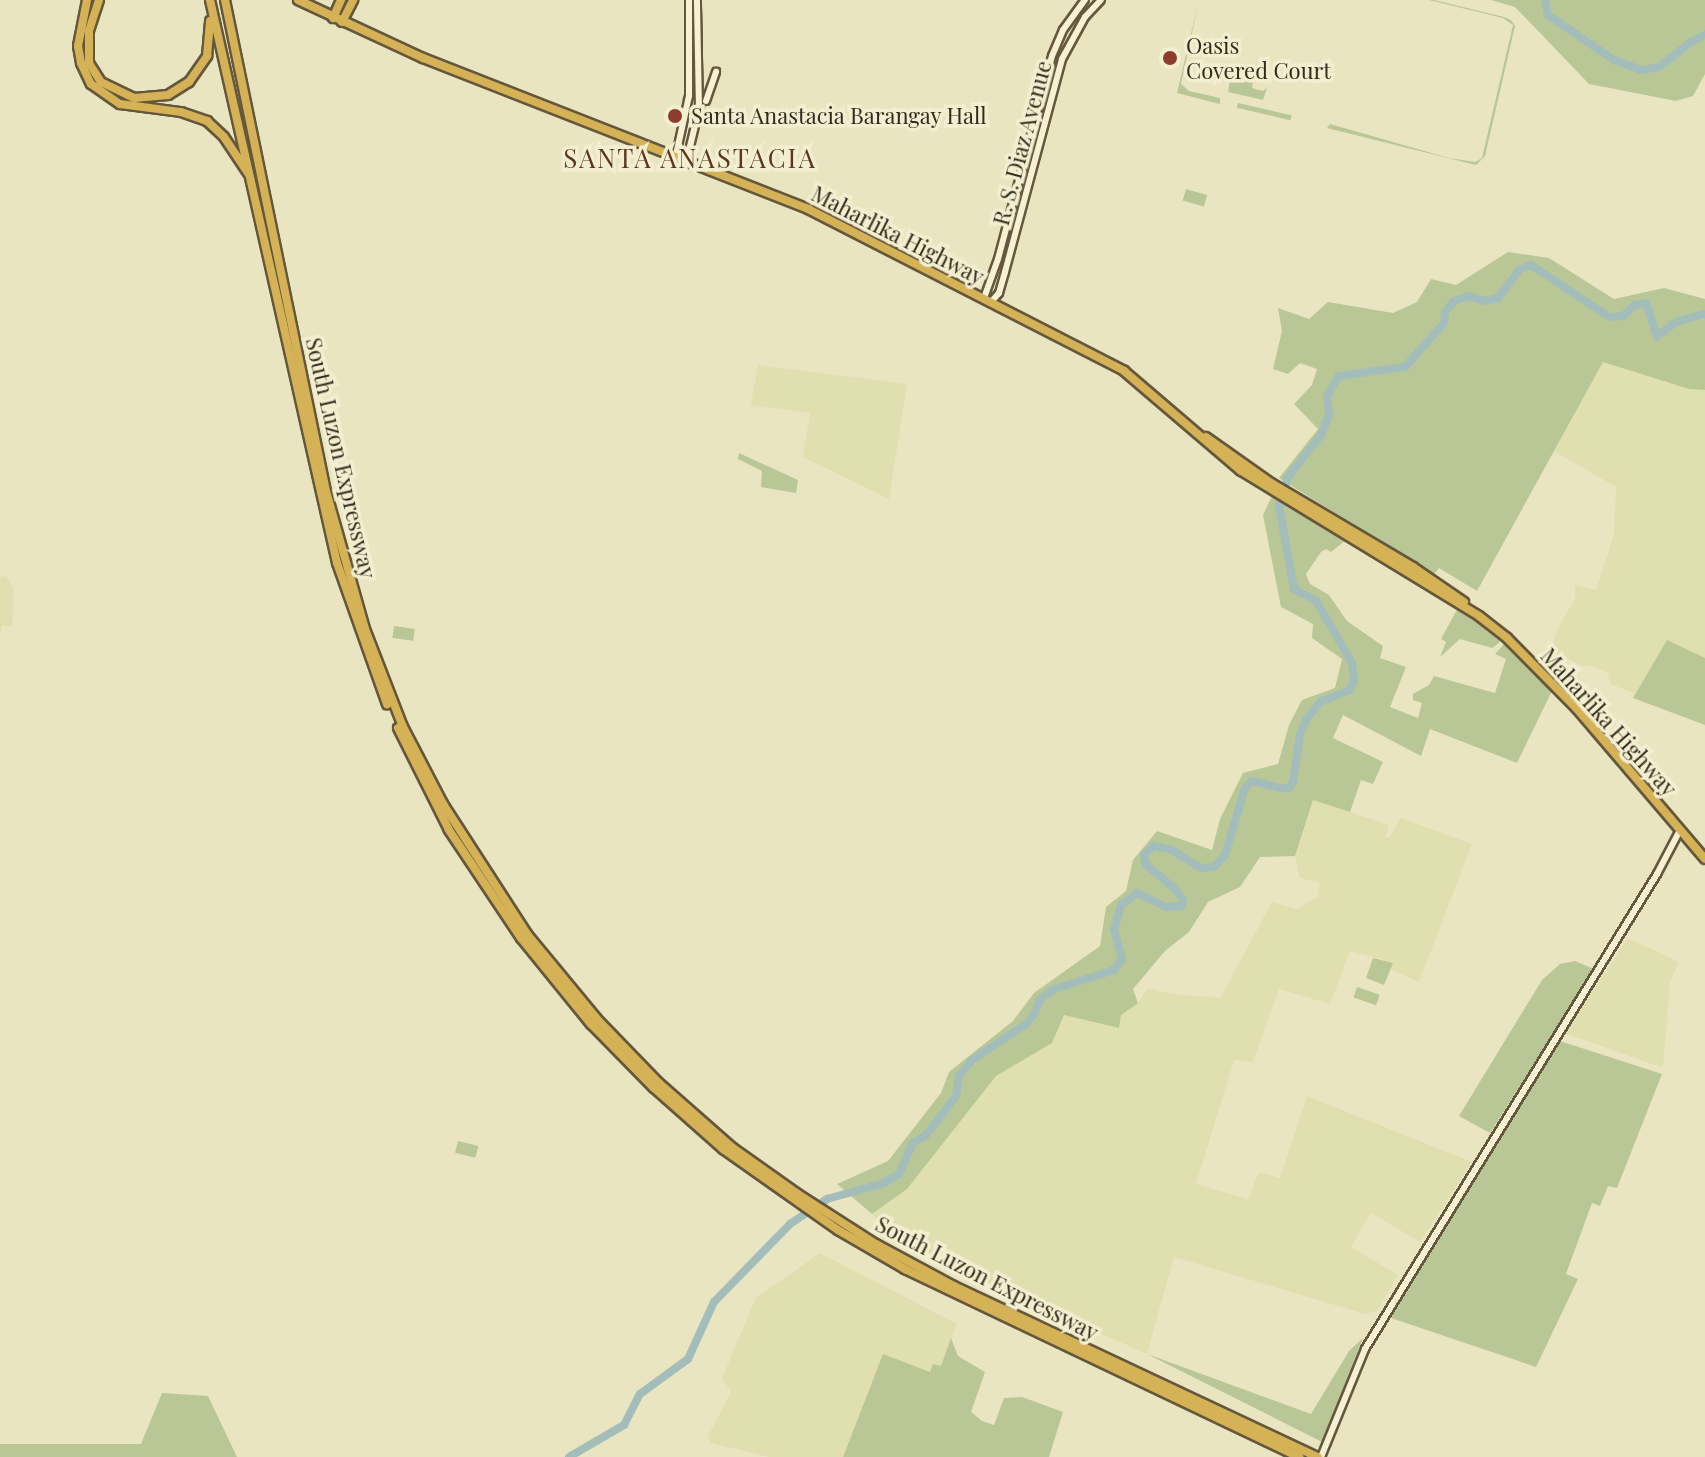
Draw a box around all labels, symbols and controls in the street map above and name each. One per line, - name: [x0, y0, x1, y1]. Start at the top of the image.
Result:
- place label: Oasis Covered Court: [1186, 32, 1331, 84]
- marker: Oasis Covered Court: [1161, 49, 1179, 67]
- street label: R. S. Diaz Avenue: [987, 57, 1057, 229]
- place label: Santa Anastacia Barangay Hall: [691, 103, 988, 129]
- marker: Santa Anastacia Barangay Hall: [666, 107, 684, 125]
- district label: SANTA ANASTACIA: [563, 142, 817, 174]
- street label: Maharlika Highway: [807, 180, 989, 290]
- street label: South Luzon Expressway: [300, 335, 382, 581]
- street label: Maharlika Highway: [1535, 642, 1683, 802]
- street label: South Luzon Expressway: [871, 1210, 1103, 1346]

